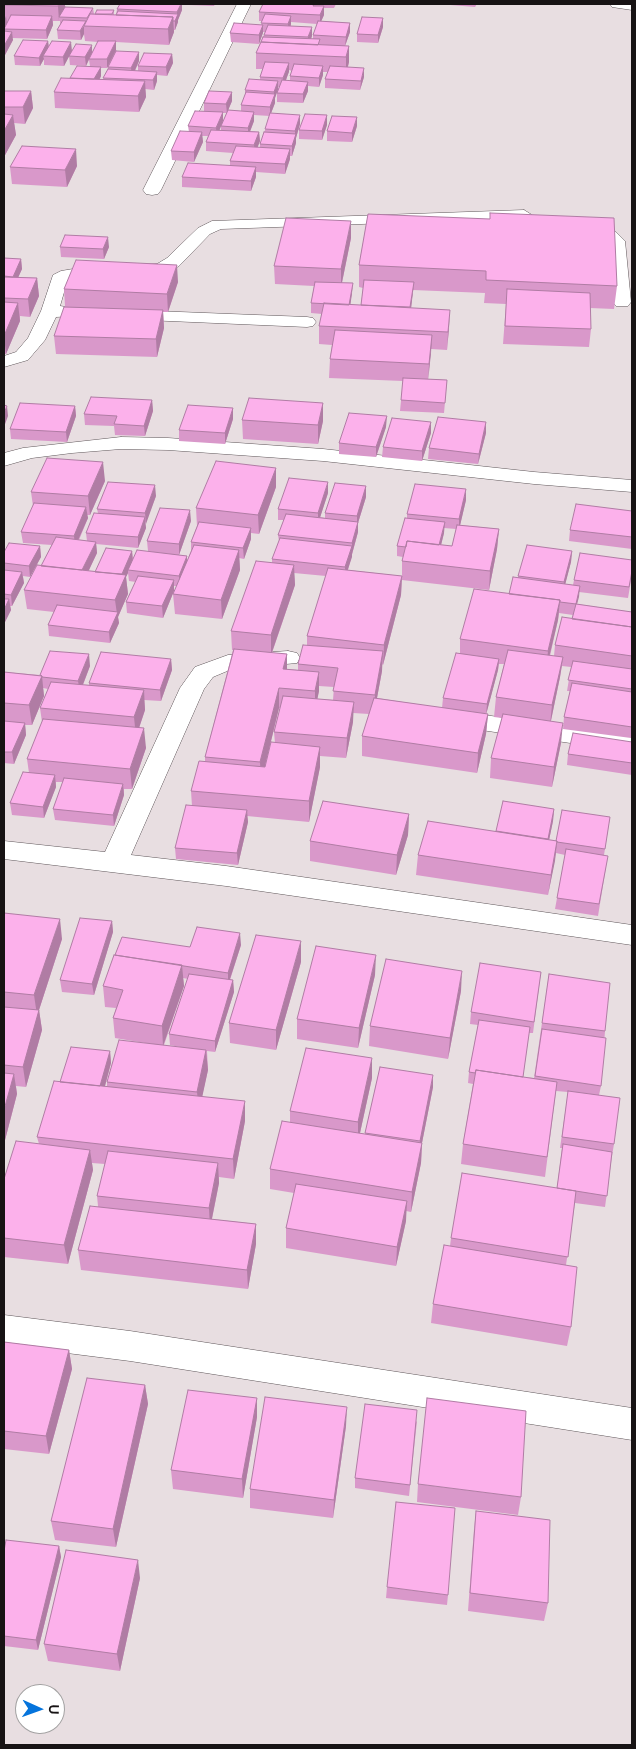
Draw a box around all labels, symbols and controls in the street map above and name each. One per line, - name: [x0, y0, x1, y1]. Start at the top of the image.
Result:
- north arrow: [15, 1684, 65, 1734]
- text: U: [45, 1704, 63, 1715]

